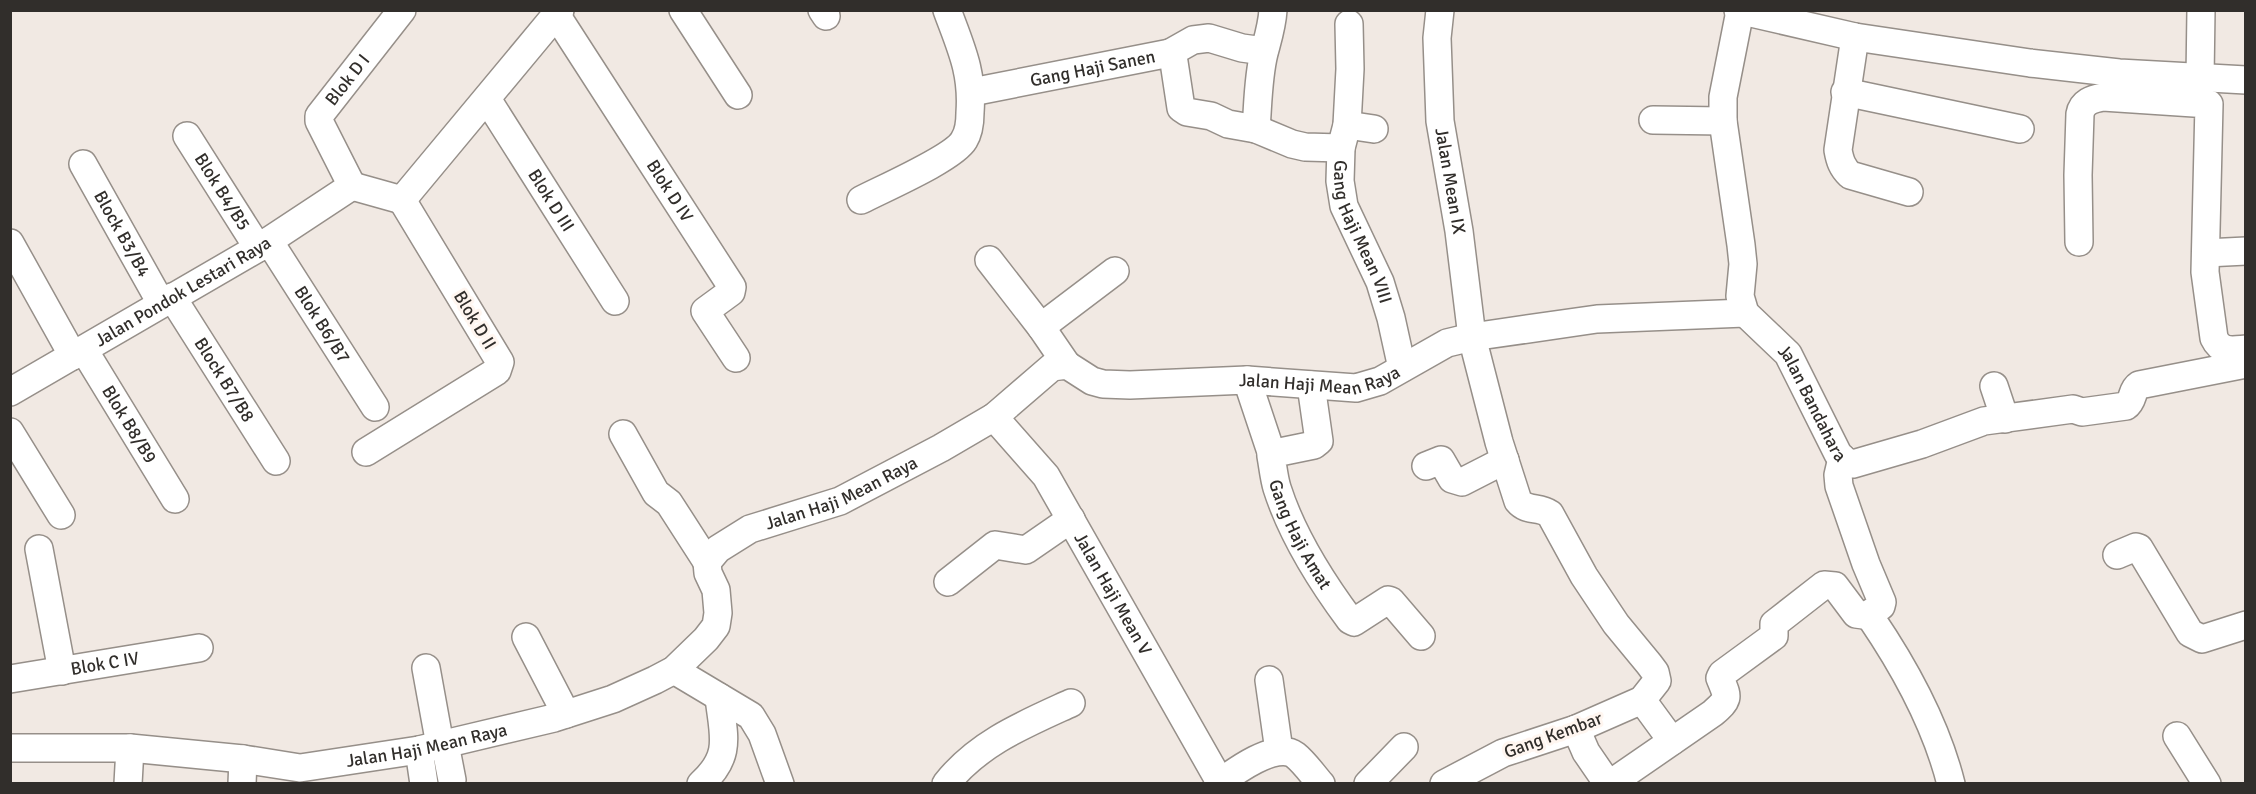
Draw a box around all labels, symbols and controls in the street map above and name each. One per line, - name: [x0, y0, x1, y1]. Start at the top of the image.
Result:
- street label: Gang Haji Sanen: [1028, 45, 1157, 91]
- street label: Blok D I: [320, 50, 374, 110]
- street label: Jalan Mean IX: [1430, 126, 1470, 236]
- street label: Blok B4/B5: [190, 149, 255, 234]
- street label: Blok D IV: [642, 156, 698, 227]
- street label: Gang Haji Mean VIII: [1329, 160, 1397, 306]
- street label: Blok D III: [523, 165, 579, 236]
- street label: Block B3/B4: [89, 187, 155, 281]
- street label: Jalan Pondok Lestari Raya: [91, 232, 275, 351]
- street label: Blok B6/B7: [290, 282, 355, 367]
- street label: Blok D II: [449, 287, 501, 353]
- street label: Block B7/B8: [190, 333, 259, 426]
- street label: Jalan Bandahara: [1774, 340, 1851, 467]
- street label: Jalan Haji Mean Raya: [1238, 361, 1404, 400]
- street label: Blok B8/B9: [97, 381, 161, 467]
- street label: Jalan Haji Mean Raya: [762, 451, 921, 535]
- street label: Gang Haji Amat: [1264, 477, 1336, 593]
- street label: Jalan Haji Mean V: [1069, 529, 1157, 659]
- street label: Blok C IV: [69, 647, 141, 680]
- street label: Gang Kembar: [1501, 707, 1606, 763]
- street label: Jalan Haji Mean Raya: [345, 718, 509, 772]

